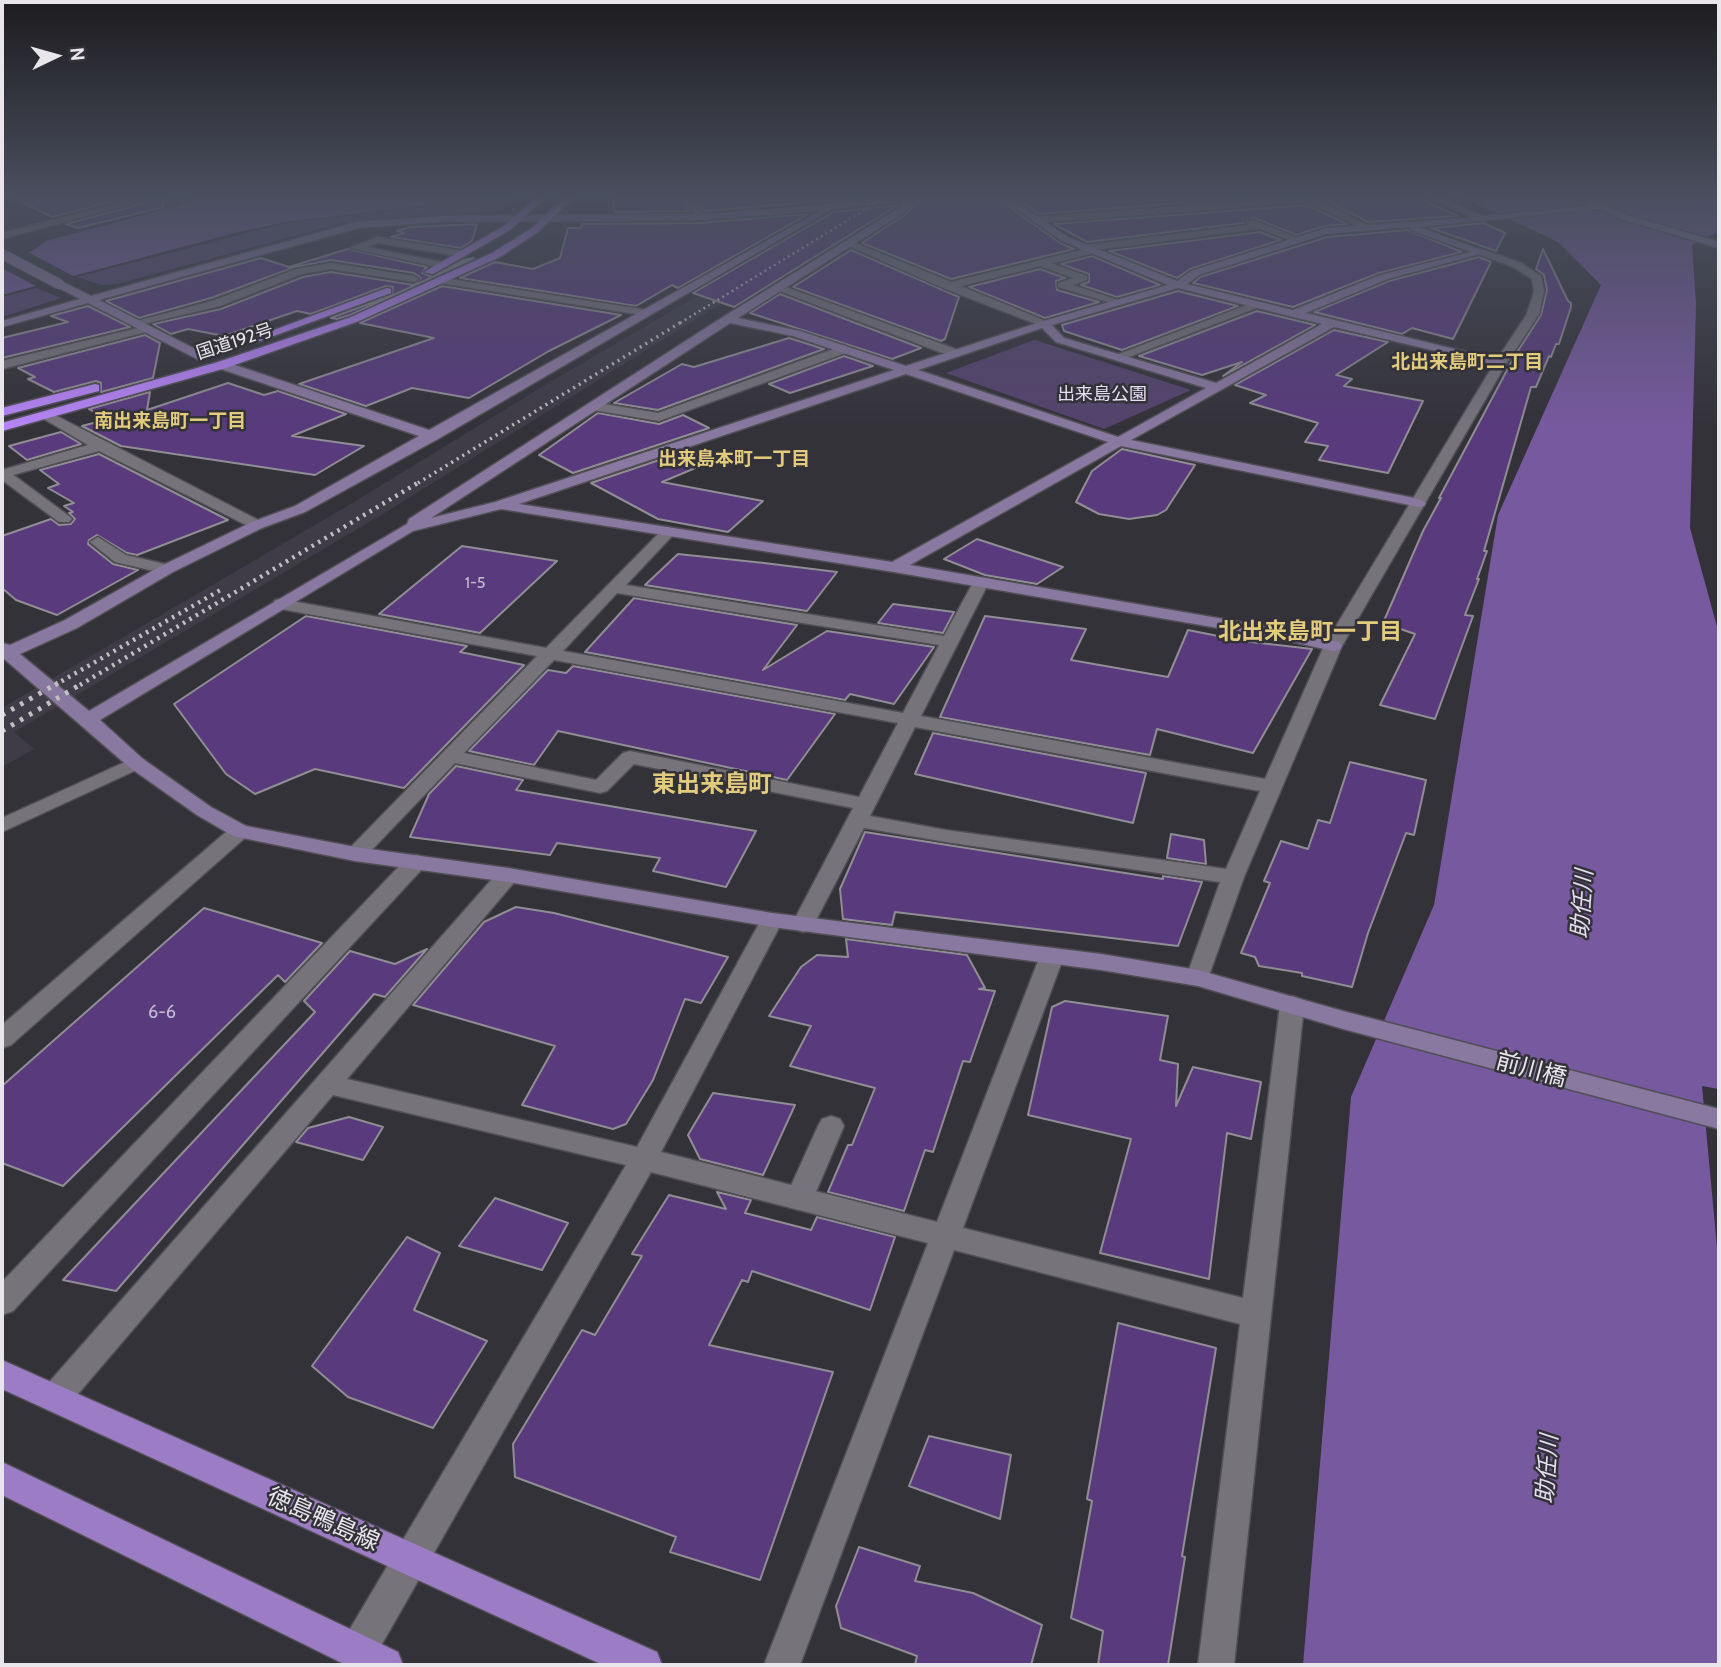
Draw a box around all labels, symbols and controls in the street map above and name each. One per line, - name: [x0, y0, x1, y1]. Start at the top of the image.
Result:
- north arrow: [21, 21, 91, 91]
- text: N: [65, 46, 89, 62]
- street label: 国道192号: [194, 319, 276, 365]
- district label: 北出来島町二丁目: [1391, 351, 1543, 373]
- park label: 出来島公園: [1057, 384, 1147, 406]
- district label: 南出来島町一丁目: [94, 410, 246, 432]
- district label: 出来島本町一丁目: [658, 448, 810, 470]
- house number: 1-5: [465, 573, 485, 593]
- district label: 北出来島町一丁目: [1218, 618, 1402, 646]
- district label: 東出来島町: [652, 771, 772, 799]
- water label: 助任川: [1567, 869, 1599, 939]
- house number: 6-6: [148, 1002, 176, 1024]
- street label: 前川橋: [1492, 1047, 1570, 1093]
- water label: 助任川: [1532, 1434, 1564, 1504]
- street label: 徳島鴨島線: [262, 1482, 384, 1558]

